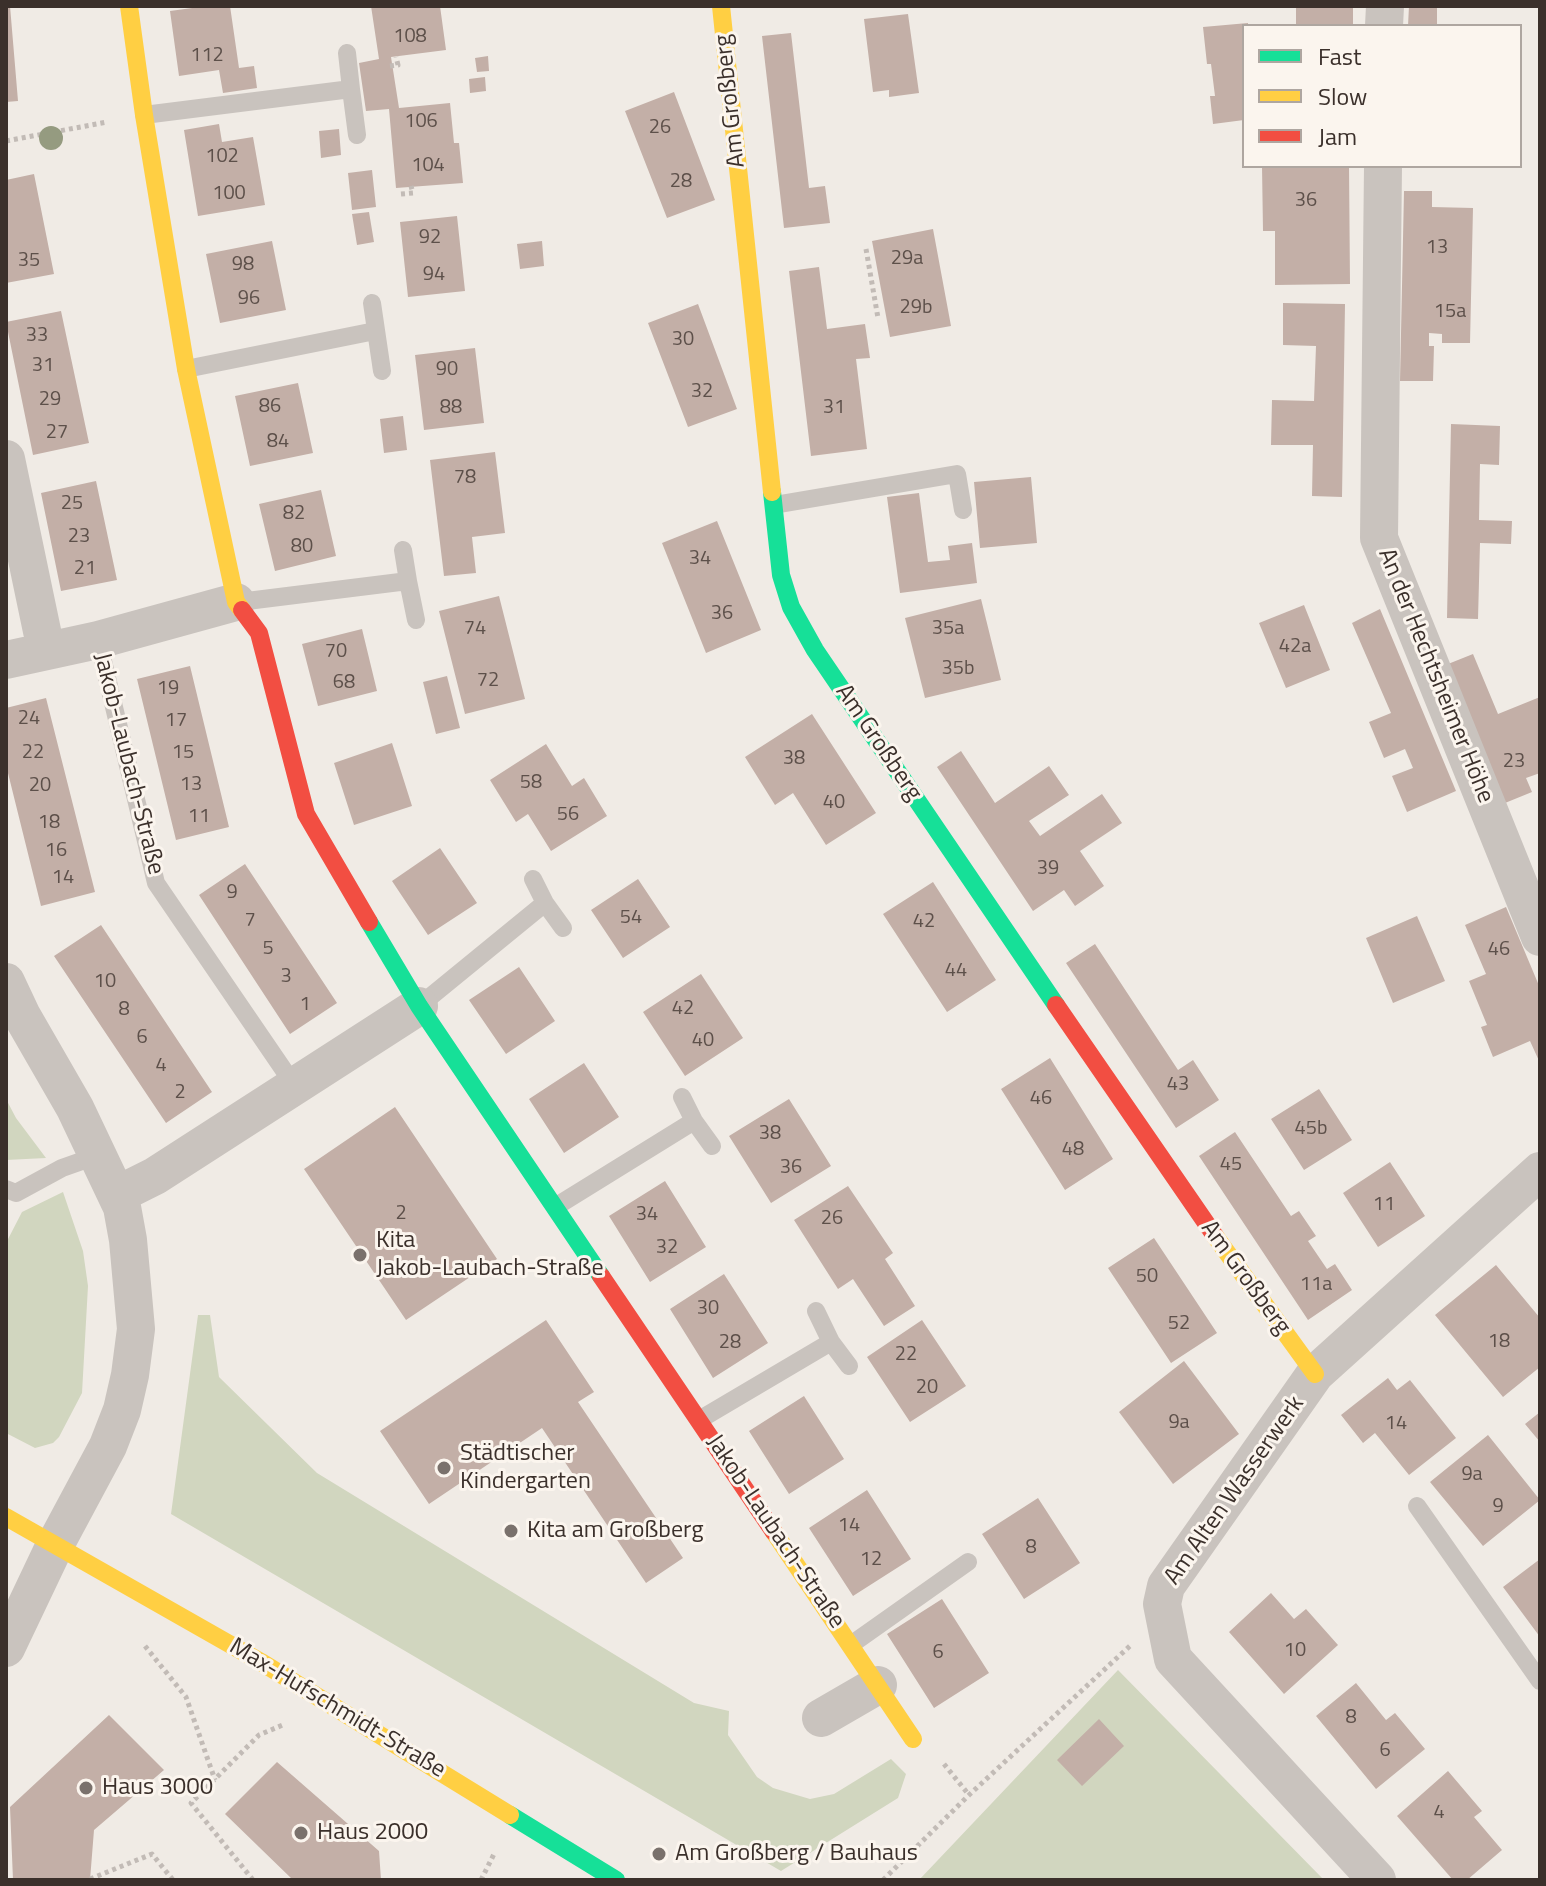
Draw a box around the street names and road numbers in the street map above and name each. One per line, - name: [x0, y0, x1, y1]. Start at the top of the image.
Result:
- street label: Am Großberg: [710, 33, 752, 169]
- street label: An der Hechtsheimer Höhe: [1371, 545, 1499, 807]
- street label: Jakob-Laubach-Straße: [87, 650, 169, 878]
- street label: Am Großberg: [829, 679, 927, 807]
- street label: Am Großberg: [1194, 1215, 1296, 1341]
- street label: Am Alten Wasserwerk: [1159, 1391, 1311, 1591]
- street label: Jakob-Laubach-Straße: [699, 1430, 851, 1634]
- street label: Max-Hufschmidt-Straße: [224, 1633, 450, 1785]

